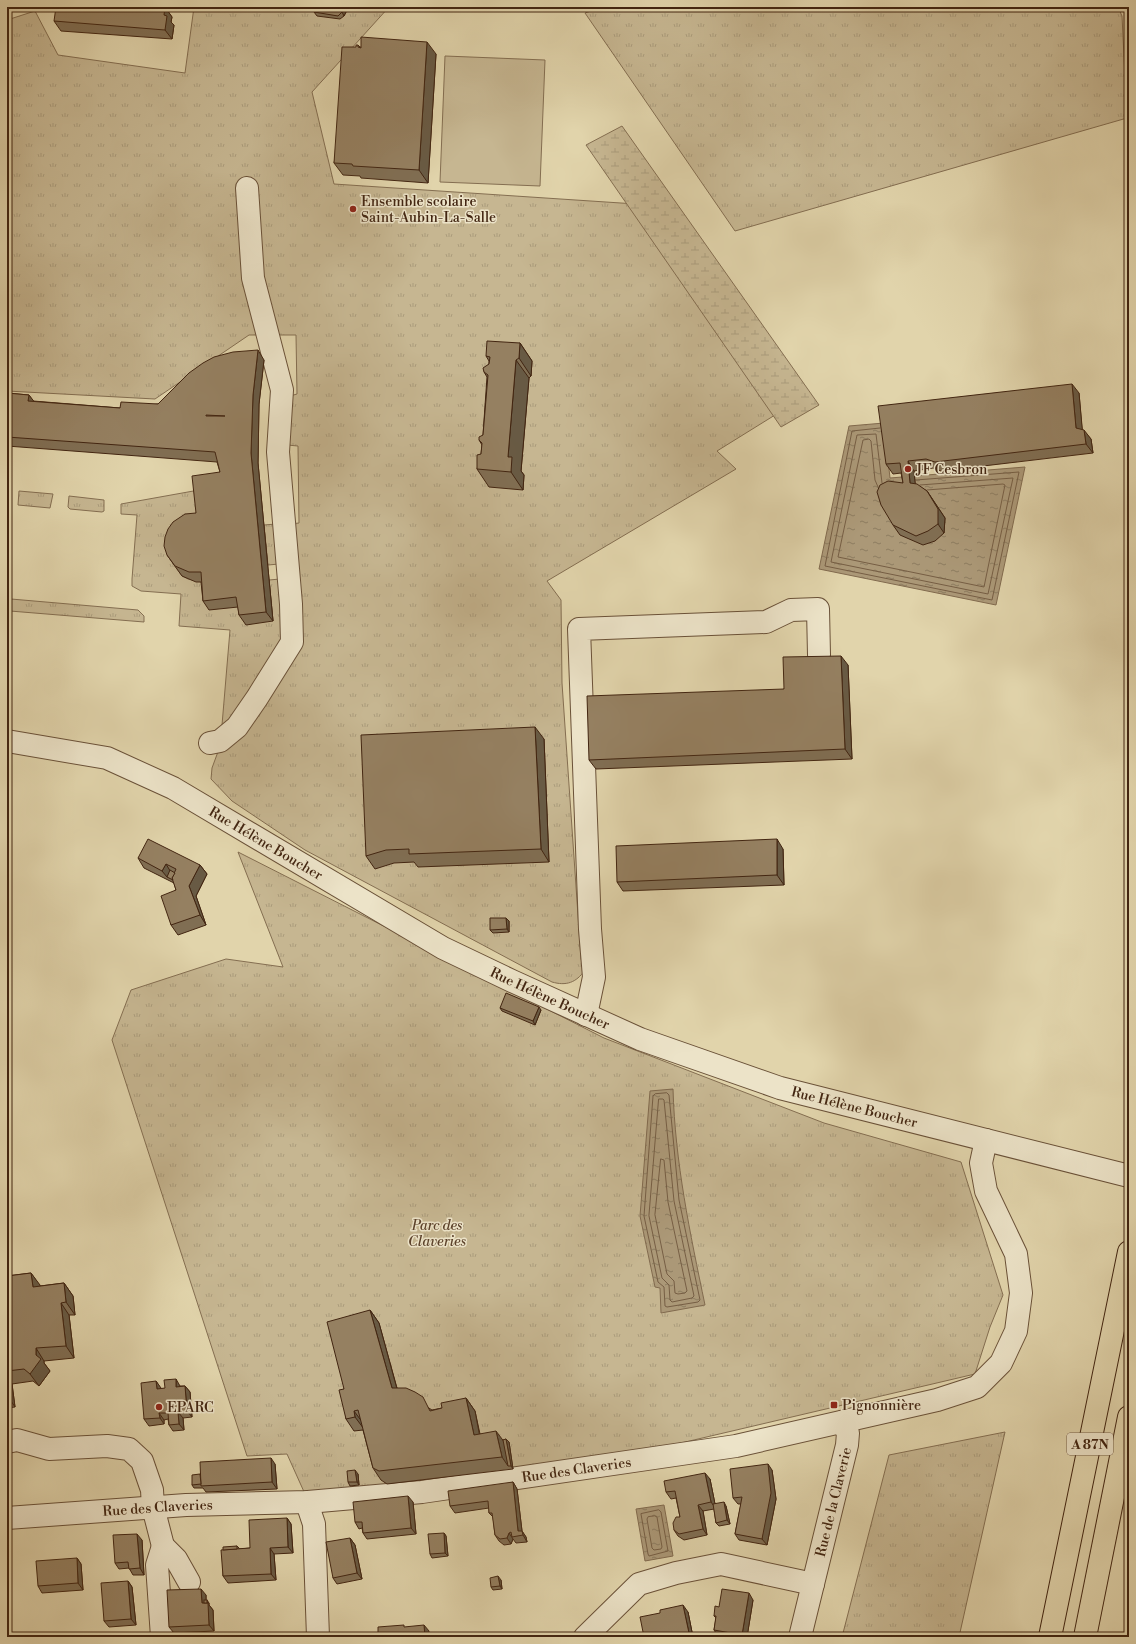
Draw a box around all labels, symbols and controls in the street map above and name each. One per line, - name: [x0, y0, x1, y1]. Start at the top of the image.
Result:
- place label: Ensemble scolaire Saint-Aubin-La-Salle: [361, 193, 496, 227]
- marker: Ensemble scolaire Saint-Aubin-La-Salle: [348, 204, 358, 214]
- place label: JF Cesbron: [915, 461, 988, 479]
- marker: JF Cesbron: [903, 464, 913, 474]
- street label: Rue Hélène Boucher: [205, 803, 326, 885]
- street label: Rue Hélène Boucher: [487, 964, 612, 1034]
- street label: Rue Hélène Boucher: [789, 1083, 919, 1132]
- park label: Parc des Claveries: [408, 1217, 466, 1251]
- place label: Pignonnière: [842, 1397, 921, 1415]
- place label: EPARC: [167, 1399, 214, 1417]
- marker: Pignonnière: [829, 1400, 839, 1410]
- marker: EPARC: [154, 1402, 164, 1412]
- road number: A 87N: [1067, 1433, 1113, 1455]
- street label: Rue de la Claverie: [812, 1446, 856, 1559]
- street label: Rue des Claveries: [521, 1453, 633, 1487]
- street label: Rue des Claveries: [102, 1496, 213, 1521]

